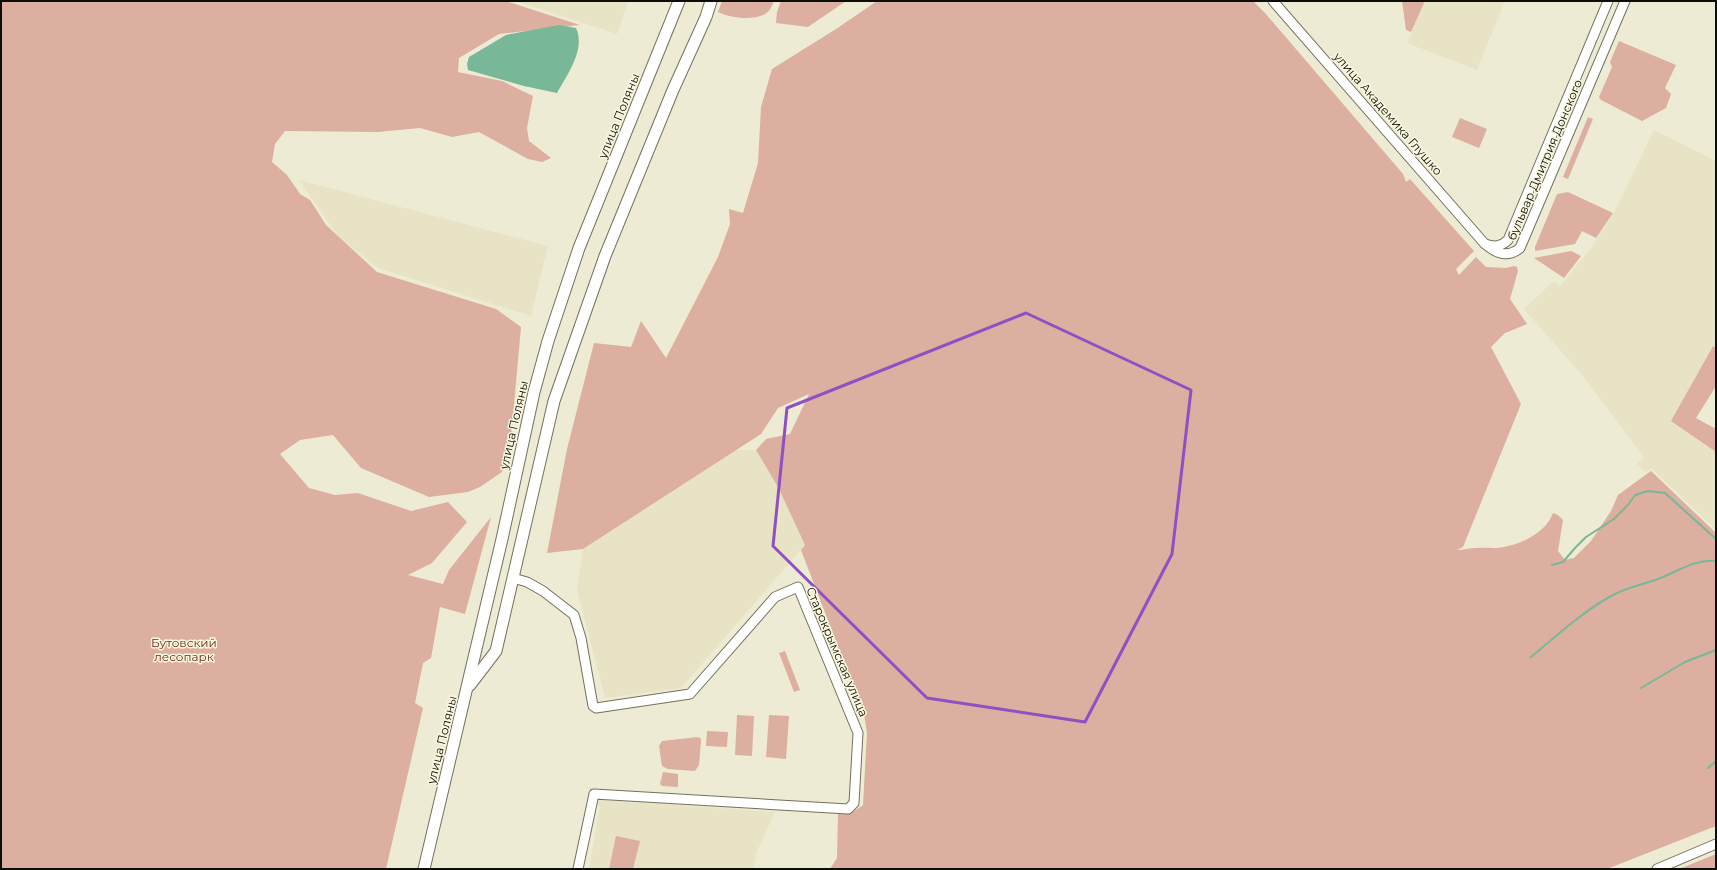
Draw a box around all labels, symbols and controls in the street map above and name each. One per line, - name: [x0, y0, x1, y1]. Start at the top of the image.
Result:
- street label: улица Академика Глушко: [1330, 48, 1446, 179]
- street label: улица Поляны: [594, 71, 642, 161]
- street label: бульвар Дмитрия Донского: [1504, 77, 1585, 242]
- street label: улица Поляны: [496, 379, 531, 472]
- street label: Старокрымская улица: [803, 585, 872, 719]
- park label: Бутовский лесопарк: [151, 635, 217, 664]
- street label: улица Поляны: [423, 694, 460, 787]

